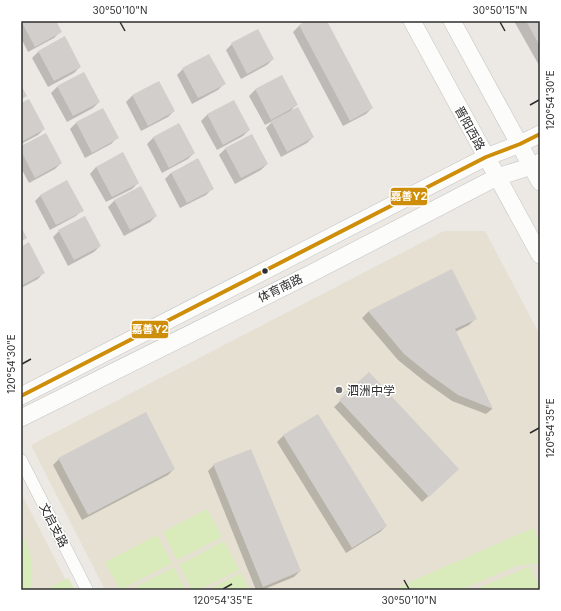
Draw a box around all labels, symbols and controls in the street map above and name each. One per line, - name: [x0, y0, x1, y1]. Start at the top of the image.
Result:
- text: 30°50'10"N: [93, 4, 148, 16]
- text: 30°50'15"N: [473, 4, 527, 16]
- text: 120°54'30"E: [544, 70, 556, 130]
- street label: 晋阳西路: [452, 103, 488, 153]
- line badge: 嘉善Y2: [390, 187, 428, 206]
- text: 嘉善Y2: [391, 189, 428, 203]
- unlabelled marker: [260, 266, 270, 276]
- street label: 体育南路: [255, 271, 305, 305]
- line badge: 嘉善Y2: [131, 320, 169, 339]
- text: 嘉善Y2: [132, 322, 169, 336]
- text: 120°54'30"E: [5, 334, 17, 394]
- place label: 泗洲中学: [347, 383, 395, 398]
- marker: 泗洲中学: [334, 385, 344, 395]
- text: 120°54'35"E: [544, 398, 556, 458]
- street label: 文启支路: [36, 500, 72, 550]
- text: 120°54'35"E: [193, 594, 253, 606]
- text: 30°50'10"N: [382, 594, 437, 606]

